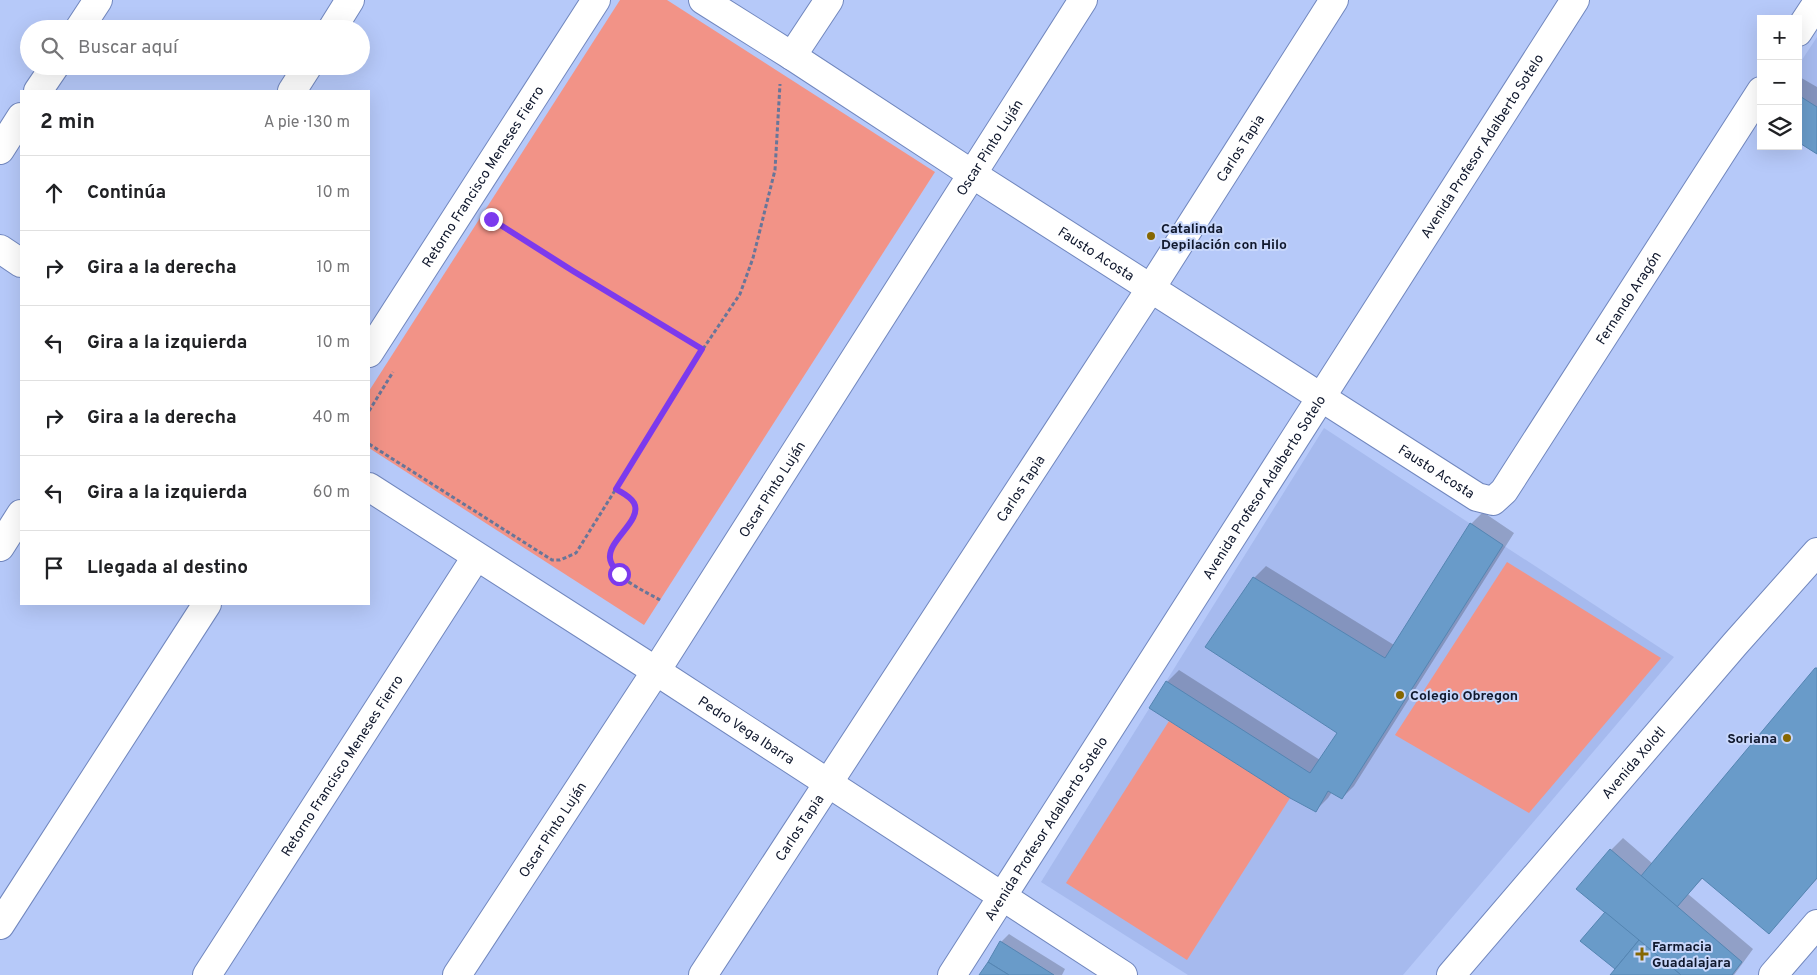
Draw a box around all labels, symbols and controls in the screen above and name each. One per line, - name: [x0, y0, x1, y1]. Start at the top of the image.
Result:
- map controls: [1757, 15, 1802, 150]
- button: +: [1757, 15, 1802, 60]
- search box: [20, 20, 370, 75]
- icon: search: [38, 34, 66, 62]
- text: Buscar aquí: [78, 36, 178, 60]
- street label: Avenida Profesor Adalberto Sotelo: [1418, 51, 1548, 242]
- button: −: [1757, 60, 1802, 105]
- street label: Retorno Francisco Meneses Fierro: [419, 83, 549, 271]
- street label: Oscar Pinto Luján: [954, 97, 1027, 200]
- button: layers: [1757, 105, 1802, 150]
- text: 2 min: [40, 109, 95, 136]
- street label: Carlos Tapia: [1214, 112, 1269, 186]
- text: A pie · 130 m: [264, 113, 350, 133]
- icon: ahead: [40, 179, 68, 207]
- text: Continúa: [87, 181, 166, 205]
- text: 10 m: [316, 183, 350, 203]
- route end: [480, 208, 503, 231]
- place label: Catalinda Depilación con Hilo: [1161, 221, 1287, 254]
- street label: Fausto Acosta: [1054, 224, 1137, 285]
- marker: Catalinda Depilación con Hilo: [1145, 230, 1157, 242]
- street label: Fernando Aragón: [1593, 249, 1666, 348]
- icon: right: [40, 254, 68, 282]
- text: Gira a la derecha: [87, 256, 237, 280]
- text: 10 m: [316, 258, 350, 278]
- icon: left: [40, 329, 68, 357]
- text: Gira a la izquierda: [87, 331, 247, 355]
- text: 10 m: [316, 333, 350, 353]
- street label: Avenida Profesor Adalberto Sotelo: [1200, 392, 1330, 583]
- icon: right: [40, 404, 68, 432]
- text: Gira a la derecha: [87, 406, 237, 430]
- text: 40 m: [312, 408, 350, 428]
- street label: Oscar Pinto Luján: [736, 439, 810, 541]
- street label: Fausto Acosta: [1395, 442, 1477, 503]
- street label: Carlos Tapia: [994, 453, 1050, 526]
- icon: left: [40, 479, 68, 507]
- text: Gira a la izquierda: [87, 481, 247, 505]
- text: 60 m: [313, 483, 350, 503]
- icon: arrive: [40, 554, 68, 582]
- text: Llegada al destino: [87, 556, 248, 580]
- route start: [608, 563, 631, 586]
- street label: Retorno Francisco Meneses Fierro: [278, 672, 408, 860]
- place label: Colegio Obregon: [1410, 688, 1518, 705]
- marker: Colegio Obregon: [1394, 689, 1406, 701]
- street label: Pedro Vega Ibarra: [694, 694, 797, 769]
- street label: Avenida Xolotl: [1599, 724, 1670, 803]
- place label: Soriana: [1727, 731, 1777, 748]
- marker: Soriana: [1781, 732, 1793, 744]
- street label: Avenida Profesor Adalberto Sotelo: [982, 734, 1112, 924]
- street label: Oscar Pinto Luján: [516, 779, 591, 881]
- street label: Carlos Tapia: [772, 792, 828, 865]
- place label: Farmacia Guadalajara: [1652, 939, 1731, 972]
- marker: Farmacia Guadalajara: [1636, 948, 1648, 960]

